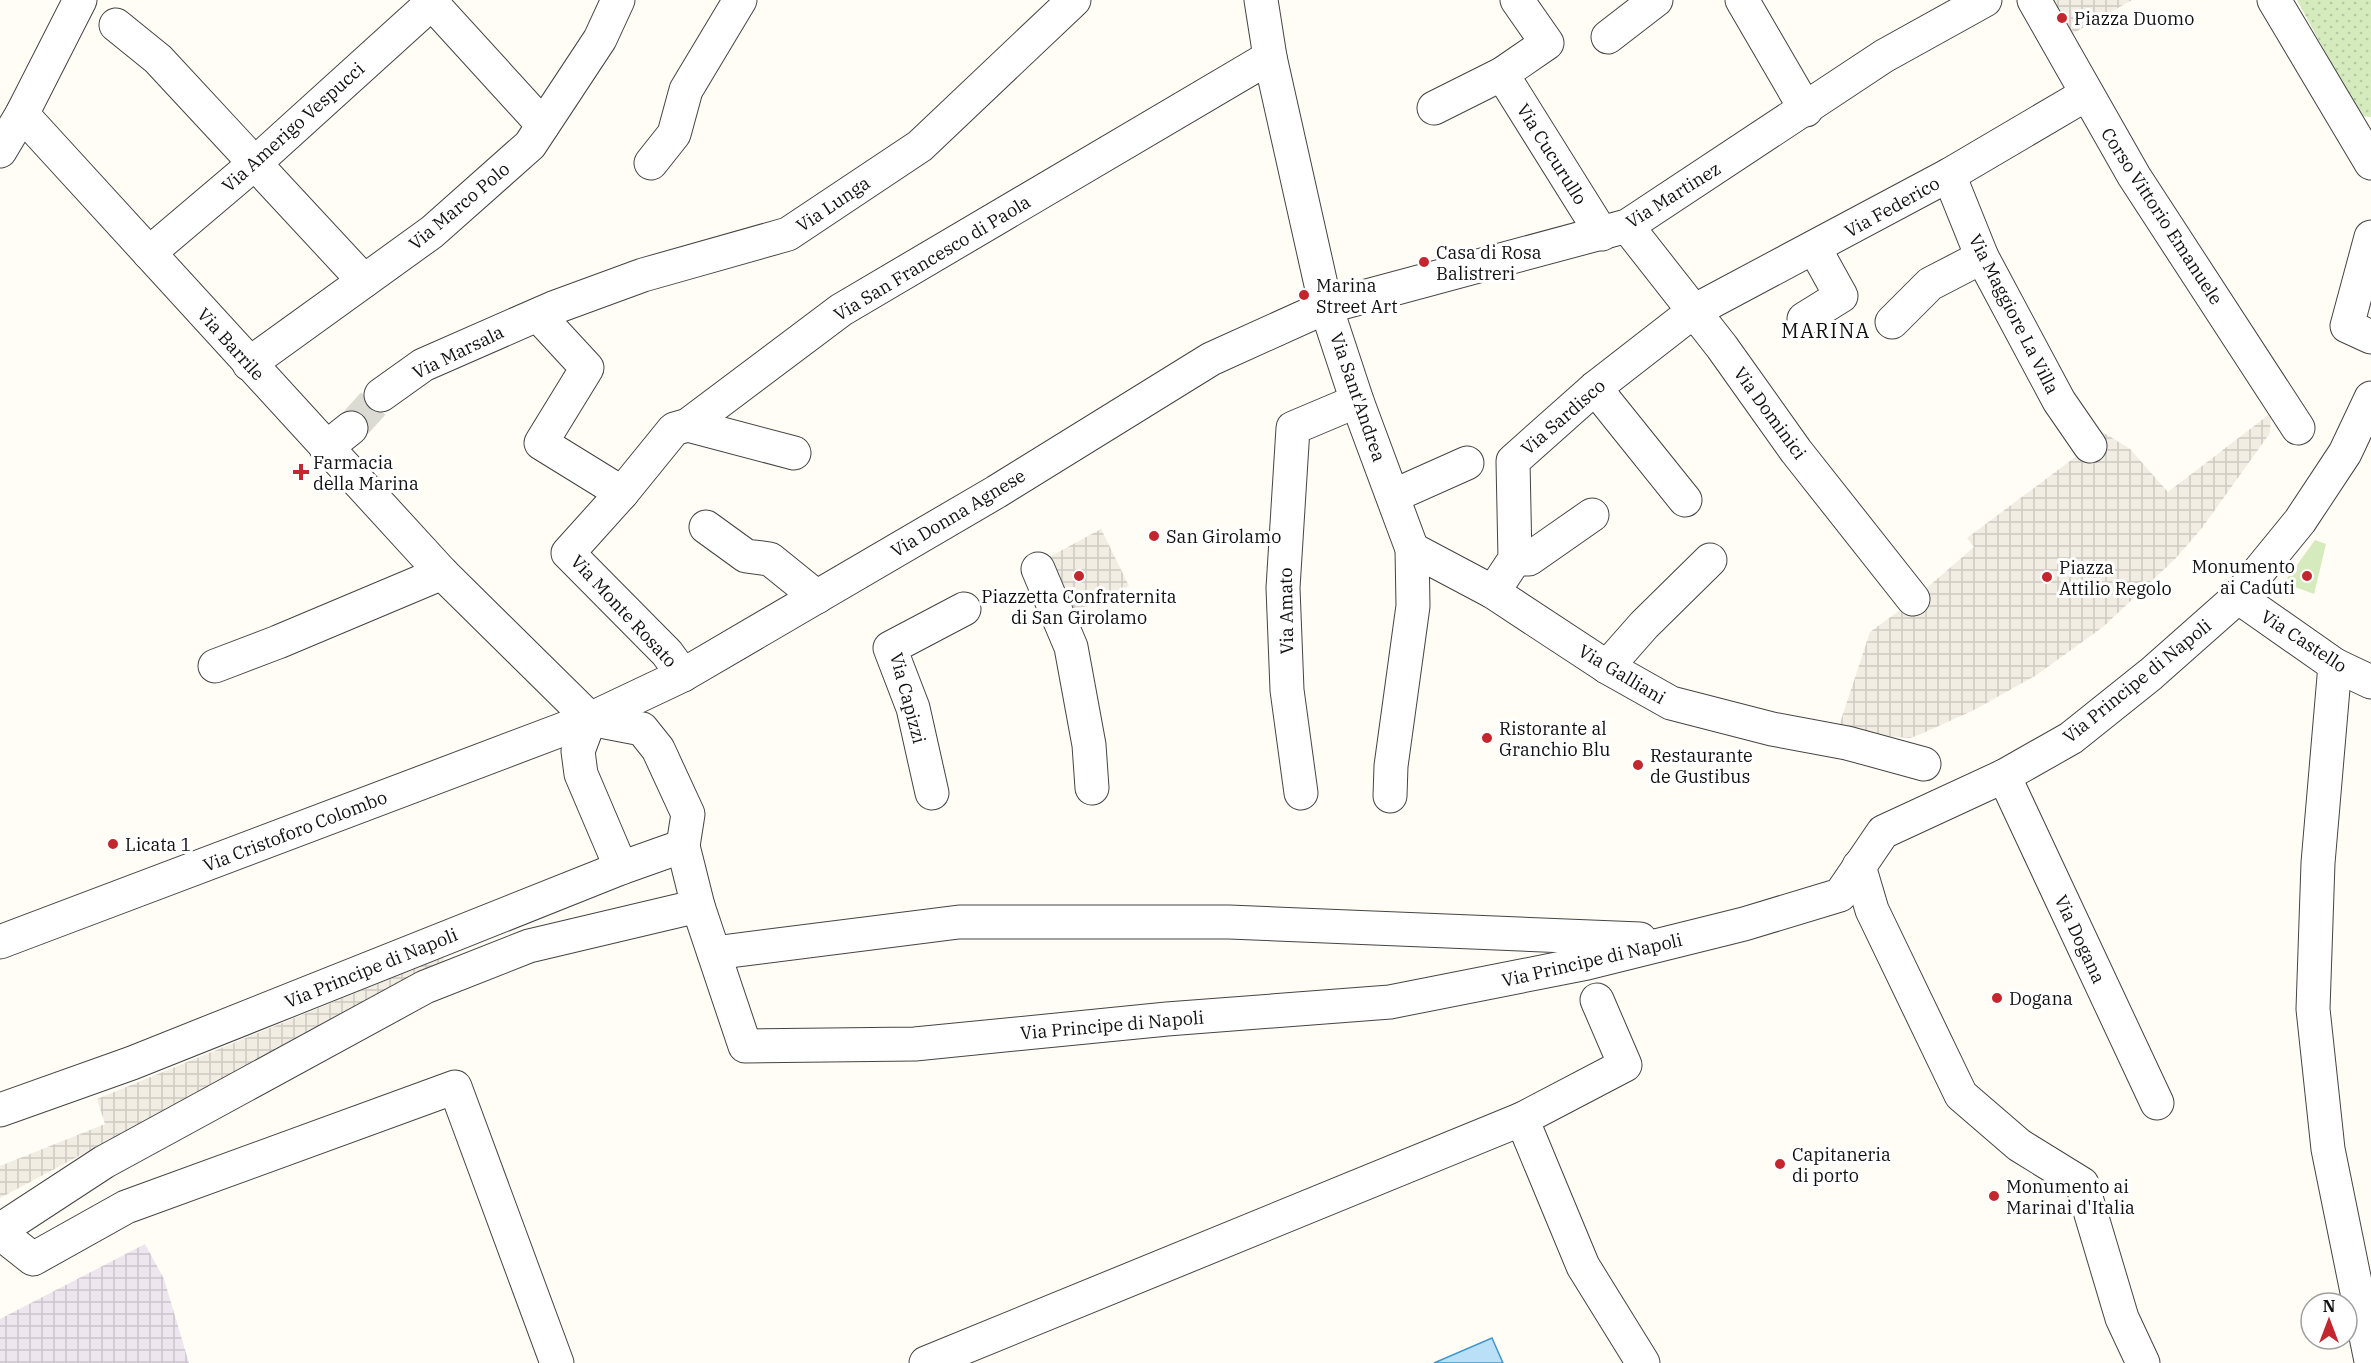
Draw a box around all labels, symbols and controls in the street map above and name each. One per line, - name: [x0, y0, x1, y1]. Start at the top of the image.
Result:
- place label: Piazza Duomo: [2074, 7, 2194, 30]
- marker: Piazza Duomo: [2055, 11, 2069, 25]
- street label: Via Amerigo Vespucci: [217, 57, 369, 197]
- street label: Via Cucurullo: [1512, 99, 1592, 209]
- street label: Corso Vittorio Emanuele: [2096, 123, 2228, 309]
- street label: Via Marco Polo: [404, 157, 514, 255]
- street label: Via Martinez: [1621, 157, 1725, 233]
- street label: Via Lunga: [792, 171, 874, 237]
- street label: Via Federico: [1840, 171, 1944, 243]
- street label: Via San Francesco di Paola: [829, 190, 1035, 326]
- street label: Via Maggiore La Villa: [1964, 230, 2064, 398]
- place label: Casa di Rosa Balistreri: [1436, 241, 1542, 285]
- marker: Casa di Rosa Balistreri: [1417, 255, 1431, 269]
- place label: Marina Street Art: [1316, 274, 1398, 318]
- marker: Marina Street Art: [1297, 288, 1311, 302]
- street label: Via Barrile: [192, 303, 270, 385]
- district label: MARINA: [1781, 317, 1871, 344]
- street label: Via Marsala: [409, 320, 508, 384]
- street label: Via Sant'Andrea: [1325, 329, 1391, 465]
- street label: Via Dominici: [1729, 362, 1812, 464]
- street label: Via Sardisco: [1516, 374, 1610, 460]
- place label: Farmacia della Marina: [313, 451, 419, 495]
- street label: Via Donna Agnese: [887, 464, 1029, 562]
- marker: Farmacia della Marina: [294, 465, 308, 479]
- place label: San Girolamo: [1166, 525, 1281, 548]
- marker: San Girolamo: [1147, 529, 1161, 543]
- street label: Via Monte Rosato: [566, 550, 682, 672]
- place label: Monumento ai Caduti: [2192, 555, 2295, 599]
- place label: Piazza Attilio Regolo: [2059, 556, 2172, 600]
- street label: Via Amato: [1274, 567, 1298, 655]
- marker: Piazzetta Confraternita di San Girolamo: [1072, 569, 1086, 583]
- marker: Monumento ai Caduti: [2300, 569, 2314, 583]
- marker: Piazza Attilio Regolo: [2040, 570, 2054, 584]
- place label: Piazzetta Confraternita di San Girolamo: [981, 585, 1177, 629]
- street label: Via Castello: [2257, 605, 2351, 677]
- street label: Via Principe di Napoli: [2058, 614, 2216, 748]
- street label: Via Galliani: [1574, 639, 1670, 709]
- street label: Via Capizzi: [885, 650, 931, 746]
- place label: Ristorante al Granchio Blu: [1499, 717, 1610, 761]
- marker: Ristorante al Granchio Blu: [1480, 731, 1494, 745]
- place label: Restaurante de Gustibus: [1650, 744, 1753, 788]
- marker: Restaurante de Gustibus: [1631, 758, 1645, 772]
- street label: Via Cristoforo Colombo: [200, 785, 390, 877]
- place label: Licata 1: [125, 833, 191, 856]
- marker: Licata 1: [106, 837, 120, 851]
- street label: Via Dogana: [2049, 891, 2111, 987]
- street label: Via Principe di Napoli: [281, 923, 461, 1013]
- street label: Via Principe di Napoli: [1500, 928, 1685, 992]
- place label: Dogana: [2009, 987, 2073, 1010]
- marker: Dogana: [1990, 991, 2004, 1005]
- street label: Via Principe di Napoli: [1019, 1005, 1205, 1044]
- place label: Capitaneria di porto: [1792, 1143, 1891, 1187]
- marker: Capitaneria di porto: [1773, 1157, 1787, 1171]
- place label: Monumento ai Marinai d'Italia: [2006, 1175, 2135, 1219]
- marker: Monumento ai Marinai d'Italia: [1987, 1189, 2001, 1203]
- north arrow: [2299, 1291, 2359, 1351]
- text: N: [2323, 1296, 2335, 1316]

